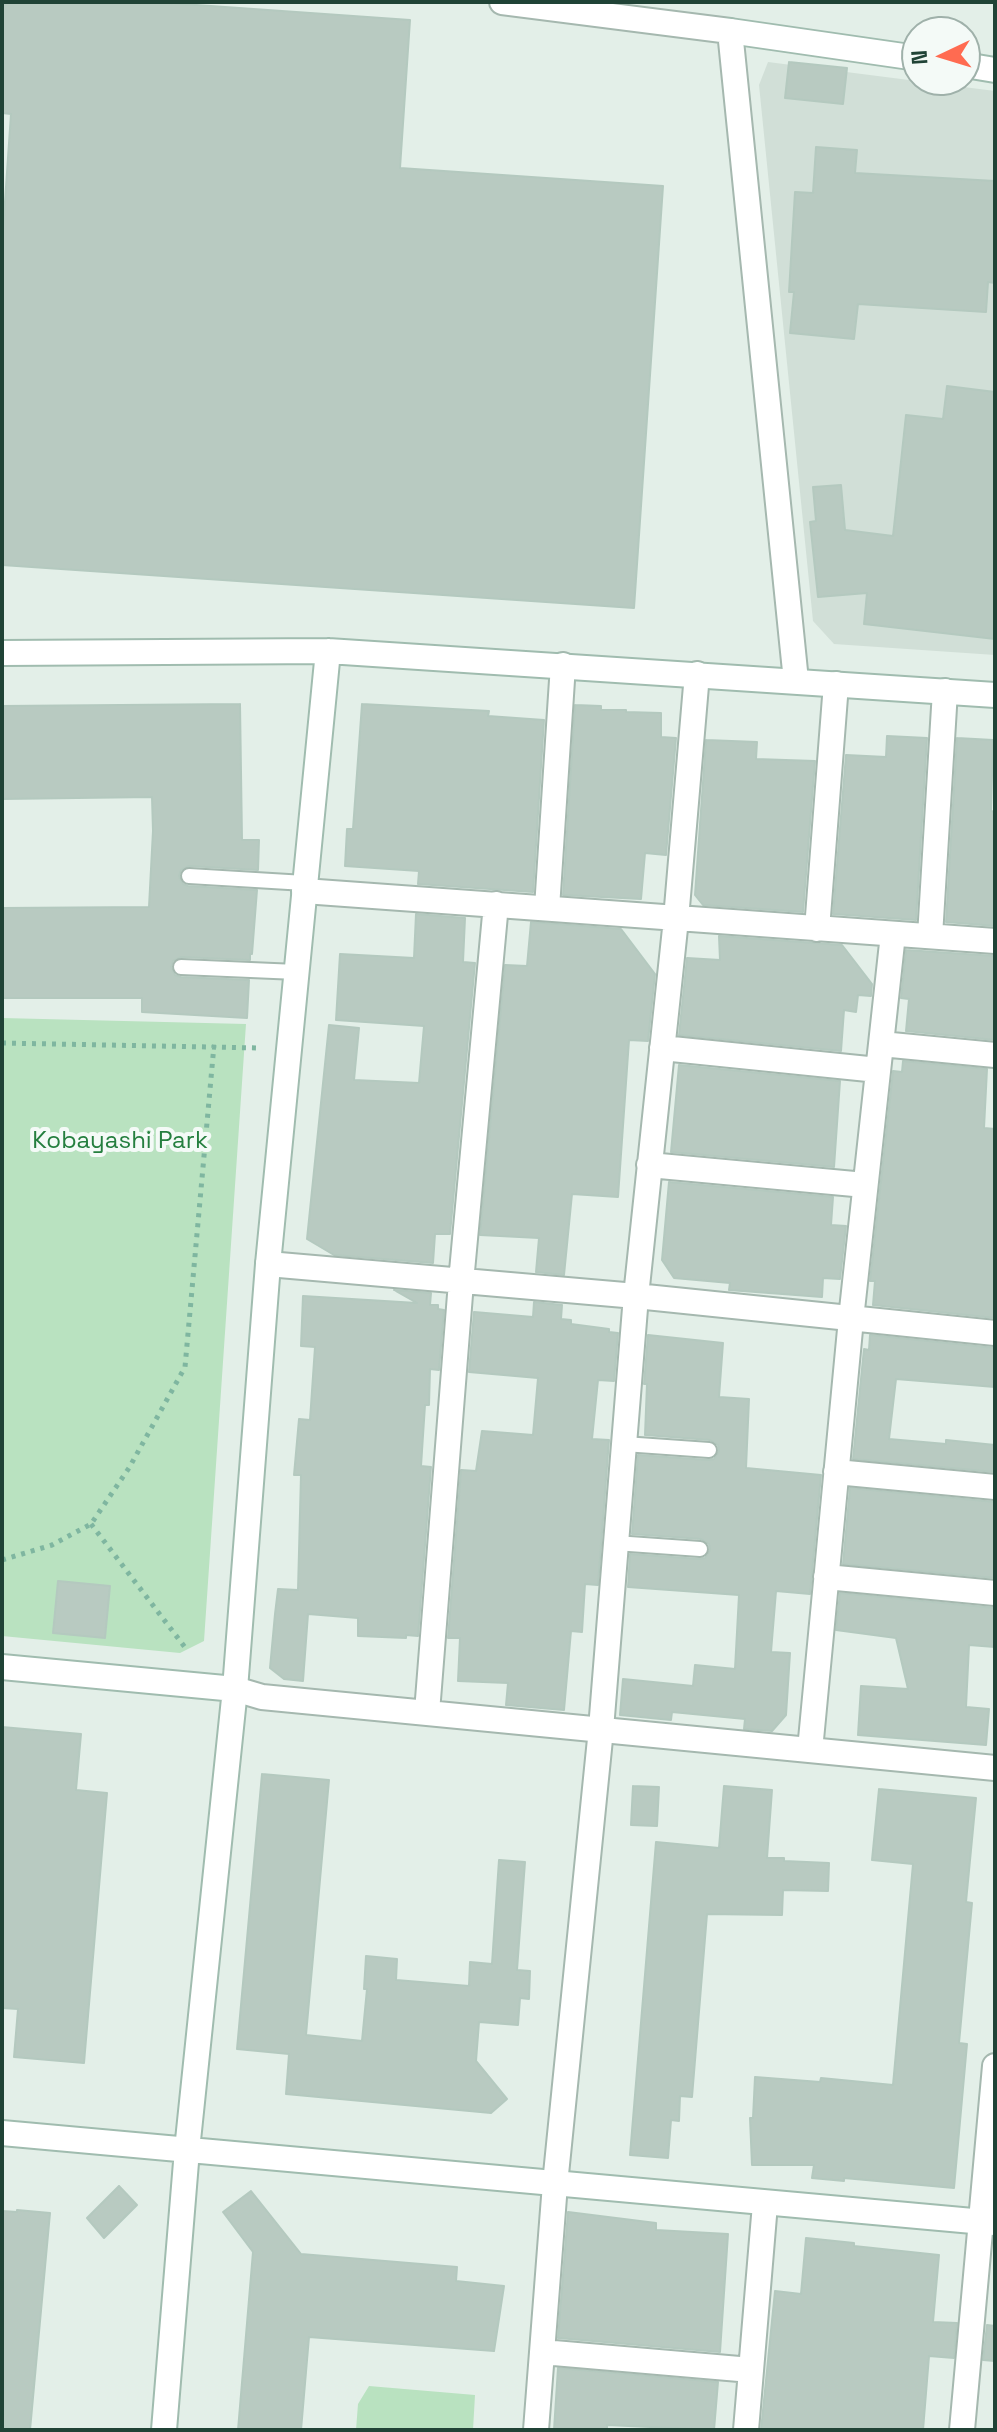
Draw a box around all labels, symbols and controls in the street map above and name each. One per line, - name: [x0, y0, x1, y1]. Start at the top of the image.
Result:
- north arrow: [901, 16, 981, 96]
- text: N: [905, 49, 934, 66]
- park label: Kobayashi Park: [32, 1127, 208, 1155]

